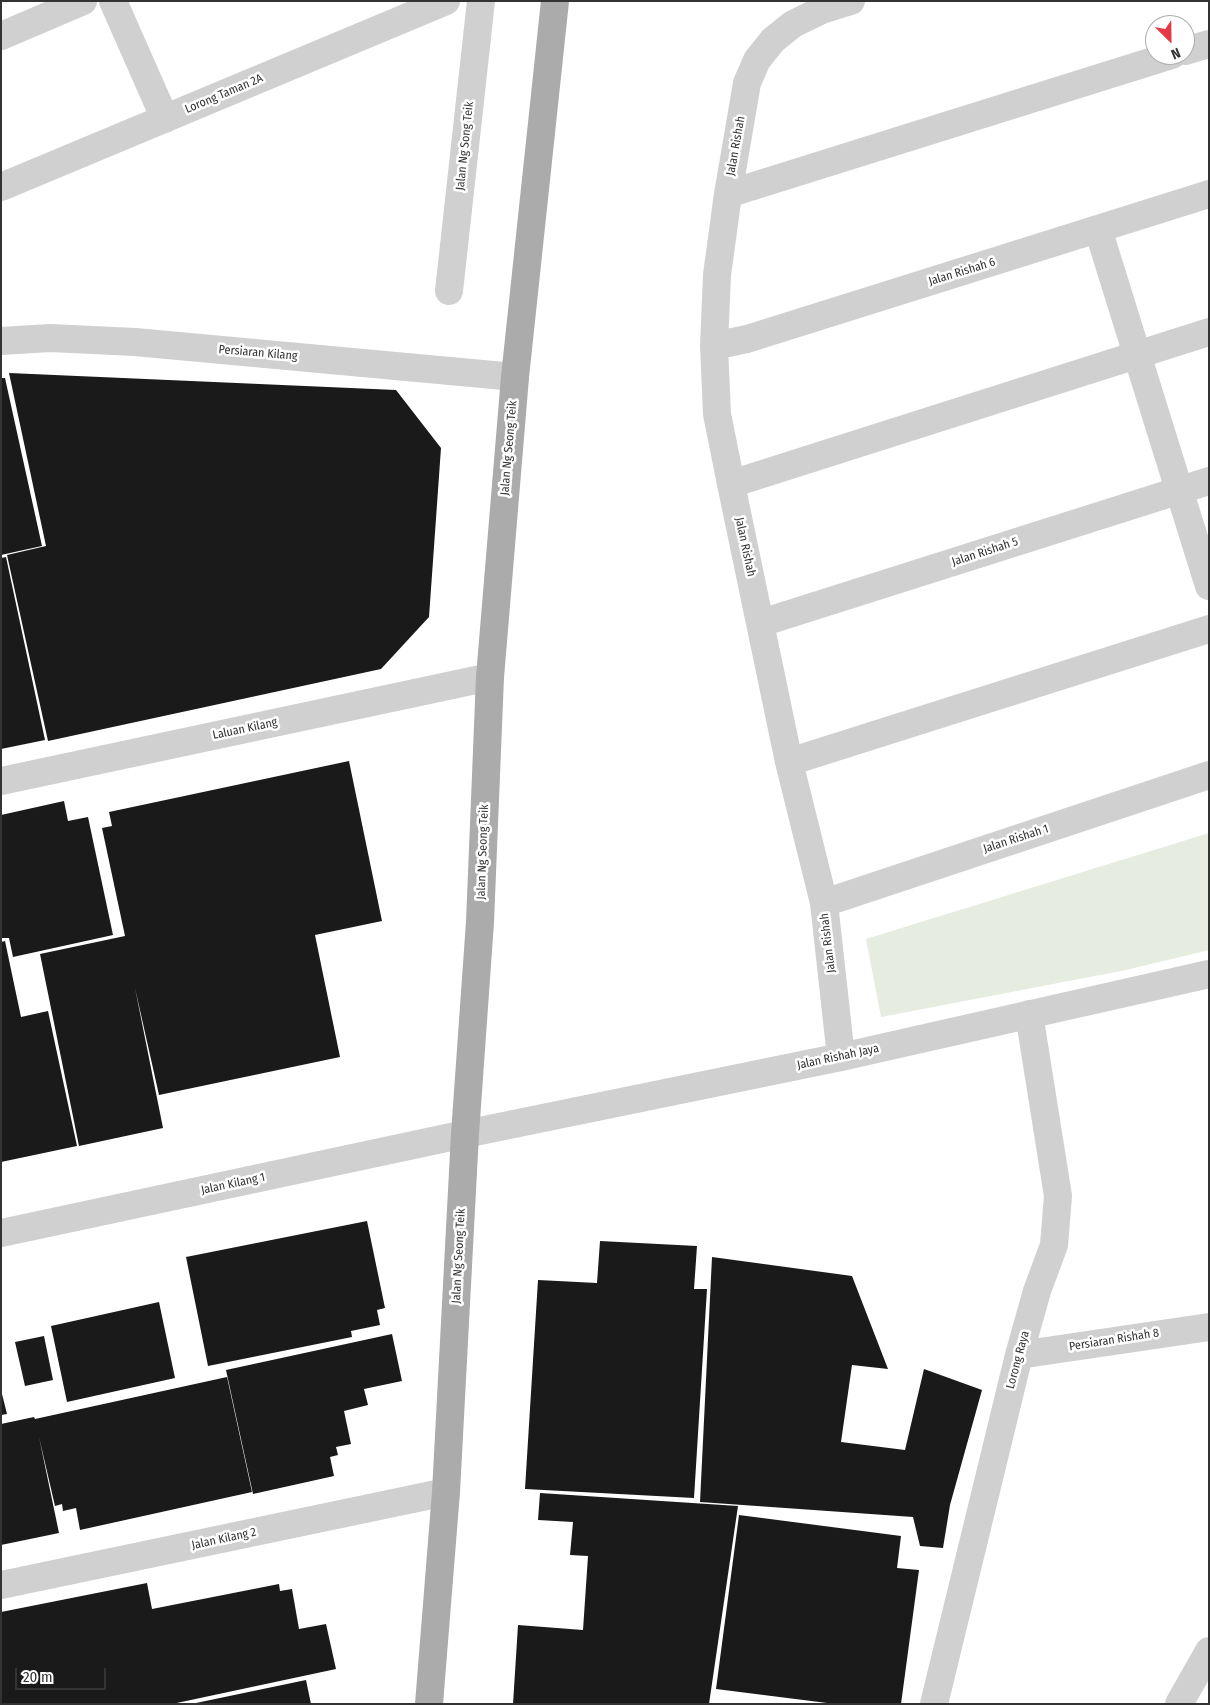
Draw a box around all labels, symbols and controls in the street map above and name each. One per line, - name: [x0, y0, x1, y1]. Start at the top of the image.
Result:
- north arrow: [1145, 15, 1195, 65]
- text: N: [1168, 44, 1183, 63]
- street label: Lorong Taman 2A: [183, 71, 265, 117]
- street label: Jalan Ng Song Teik: [453, 101, 477, 191]
- street label: Jalan Rishah: [724, 115, 748, 177]
- street label: Jalan Rishah 6: [927, 255, 997, 289]
- street label: Persiaran Kilang: [218, 342, 298, 364]
- street label: Jalan Ng Seong Teik: [498, 400, 520, 496]
- street label: Jalan Rishah: [732, 516, 758, 578]
- street label: Jalan Rishah 5: [950, 535, 1020, 569]
- street label: Laluan Kilang: [211, 715, 279, 743]
- street label: Jalan Ng Seong Teik: [474, 804, 492, 900]
- street label: Jalan Rishah 1: [981, 822, 1051, 856]
- street label: Jalan Rishah: [817, 912, 839, 974]
- street label: Jalan Rishah Jaya: [796, 1041, 880, 1073]
- street label: Jalan Kilang 1: [200, 1170, 266, 1198]
- street label: Jalan Ng Seong Teik: [449, 1208, 469, 1304]
- street label: Persiaran Rishah 8: [1068, 1326, 1160, 1354]
- street label: Lorong Raya: [1003, 1329, 1033, 1391]
- street label: Jalan Kilang 2: [190, 1525, 258, 1553]
- scale bar: [18, 1658, 109, 1690]
- text: 20 m: [23, 1668, 53, 1686]

